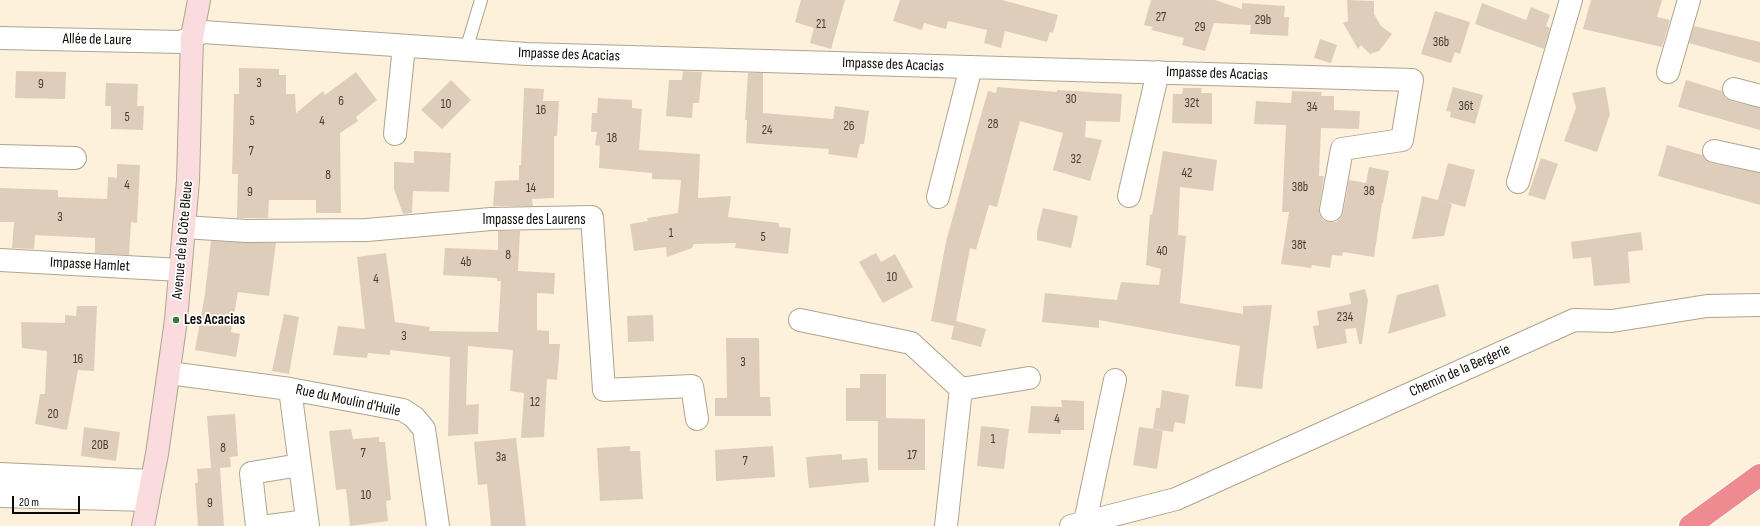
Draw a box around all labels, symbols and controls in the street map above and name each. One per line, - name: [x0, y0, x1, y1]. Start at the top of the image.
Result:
- house number: 27: [1156, 10, 1166, 26]
- house number: 29b: [1255, 13, 1271, 29]
- house number: 21: [816, 17, 826, 33]
- house number: 29: [1194, 20, 1206, 36]
- street label: Allée de Laure: [62, 30, 132, 50]
- house number: 36b: [1433, 35, 1449, 51]
- street label: Impasse des Acacias: [518, 44, 620, 66]
- street label: Impasse des Acacias: [842, 54, 944, 76]
- street label: Impasse des Acacias: [1166, 63, 1268, 85]
- house number: 3: [256, 76, 262, 92]
- house number: 9: [38, 77, 44, 93]
- house number: 30: [1065, 92, 1077, 108]
- house number: 6: [338, 94, 344, 110]
- house number: 32t: [1185, 96, 1199, 112]
- house number: 10: [441, 97, 451, 113]
- house number: 36t: [1458, 99, 1474, 115]
- house number: 34: [1307, 100, 1317, 116]
- house number: 16: [536, 103, 546, 119]
- house number: 5: [124, 110, 130, 126]
- house number: 5: [249, 114, 255, 130]
- house number: 4: [319, 114, 325, 130]
- house number: 28: [987, 117, 999, 133]
- house number: 26: [843, 119, 855, 135]
- house number: 24: [762, 123, 772, 139]
- house number: 18: [607, 131, 617, 147]
- house number: 7: [248, 144, 254, 160]
- house number: 32: [1071, 152, 1081, 168]
- house number: 42: [1182, 166, 1192, 182]
- house number: 8: [325, 168, 331, 184]
- house number: 4: [124, 178, 130, 194]
- street label: Avenue de la Côte Bleue: [169, 180, 197, 300]
- house number: 38b: [1292, 180, 1308, 196]
- house number: 14: [526, 181, 536, 197]
- house number: 38: [1363, 184, 1375, 200]
- house number: 9: [247, 185, 253, 201]
- house number: 3: [57, 210, 63, 226]
- street label: Impasse des Laurens: [482, 211, 586, 229]
- house number: 1: [669, 226, 673, 242]
- house number: 5: [760, 230, 766, 246]
- house number: 38t: [1291, 238, 1307, 254]
- house number: 40: [1156, 244, 1168, 260]
- house number: 8: [505, 248, 511, 264]
- street label: Impasse Hamlet: [50, 254, 130, 276]
- house number: 4b: [461, 255, 471, 271]
- house number: 10: [887, 270, 897, 286]
- house number: 4: [373, 272, 379, 288]
- house number: 234: [1337, 310, 1353, 326]
- place label: Les Acacias: [184, 311, 245, 329]
- marker: Les Acacias: [171, 315, 181, 325]
- house number: 3: [401, 329, 407, 345]
- street label: Chemin de la Bergerie: [1407, 341, 1513, 401]
- house number: 16: [73, 352, 83, 368]
- house number: 3: [740, 355, 746, 371]
- street label: Rue du Moulin d'Huile: [294, 381, 402, 421]
- house number: 12: [530, 395, 540, 411]
- house number: 20: [47, 407, 59, 423]
- house number: 4: [1054, 412, 1060, 428]
- house number: 1: [991, 432, 995, 448]
- house number: 20B: [92, 438, 108, 454]
- house number: 8: [220, 441, 226, 457]
- house number: 7: [360, 446, 366, 462]
- house number: 17: [907, 448, 917, 464]
- house number: 3a: [496, 450, 506, 466]
- house number: 7: [742, 454, 748, 470]
- scale bar: [14, 488, 82, 514]
- house number: 10: [361, 488, 371, 504]
- text: 20 m: [19, 495, 39, 510]
- house number: 9: [207, 496, 213, 512]

